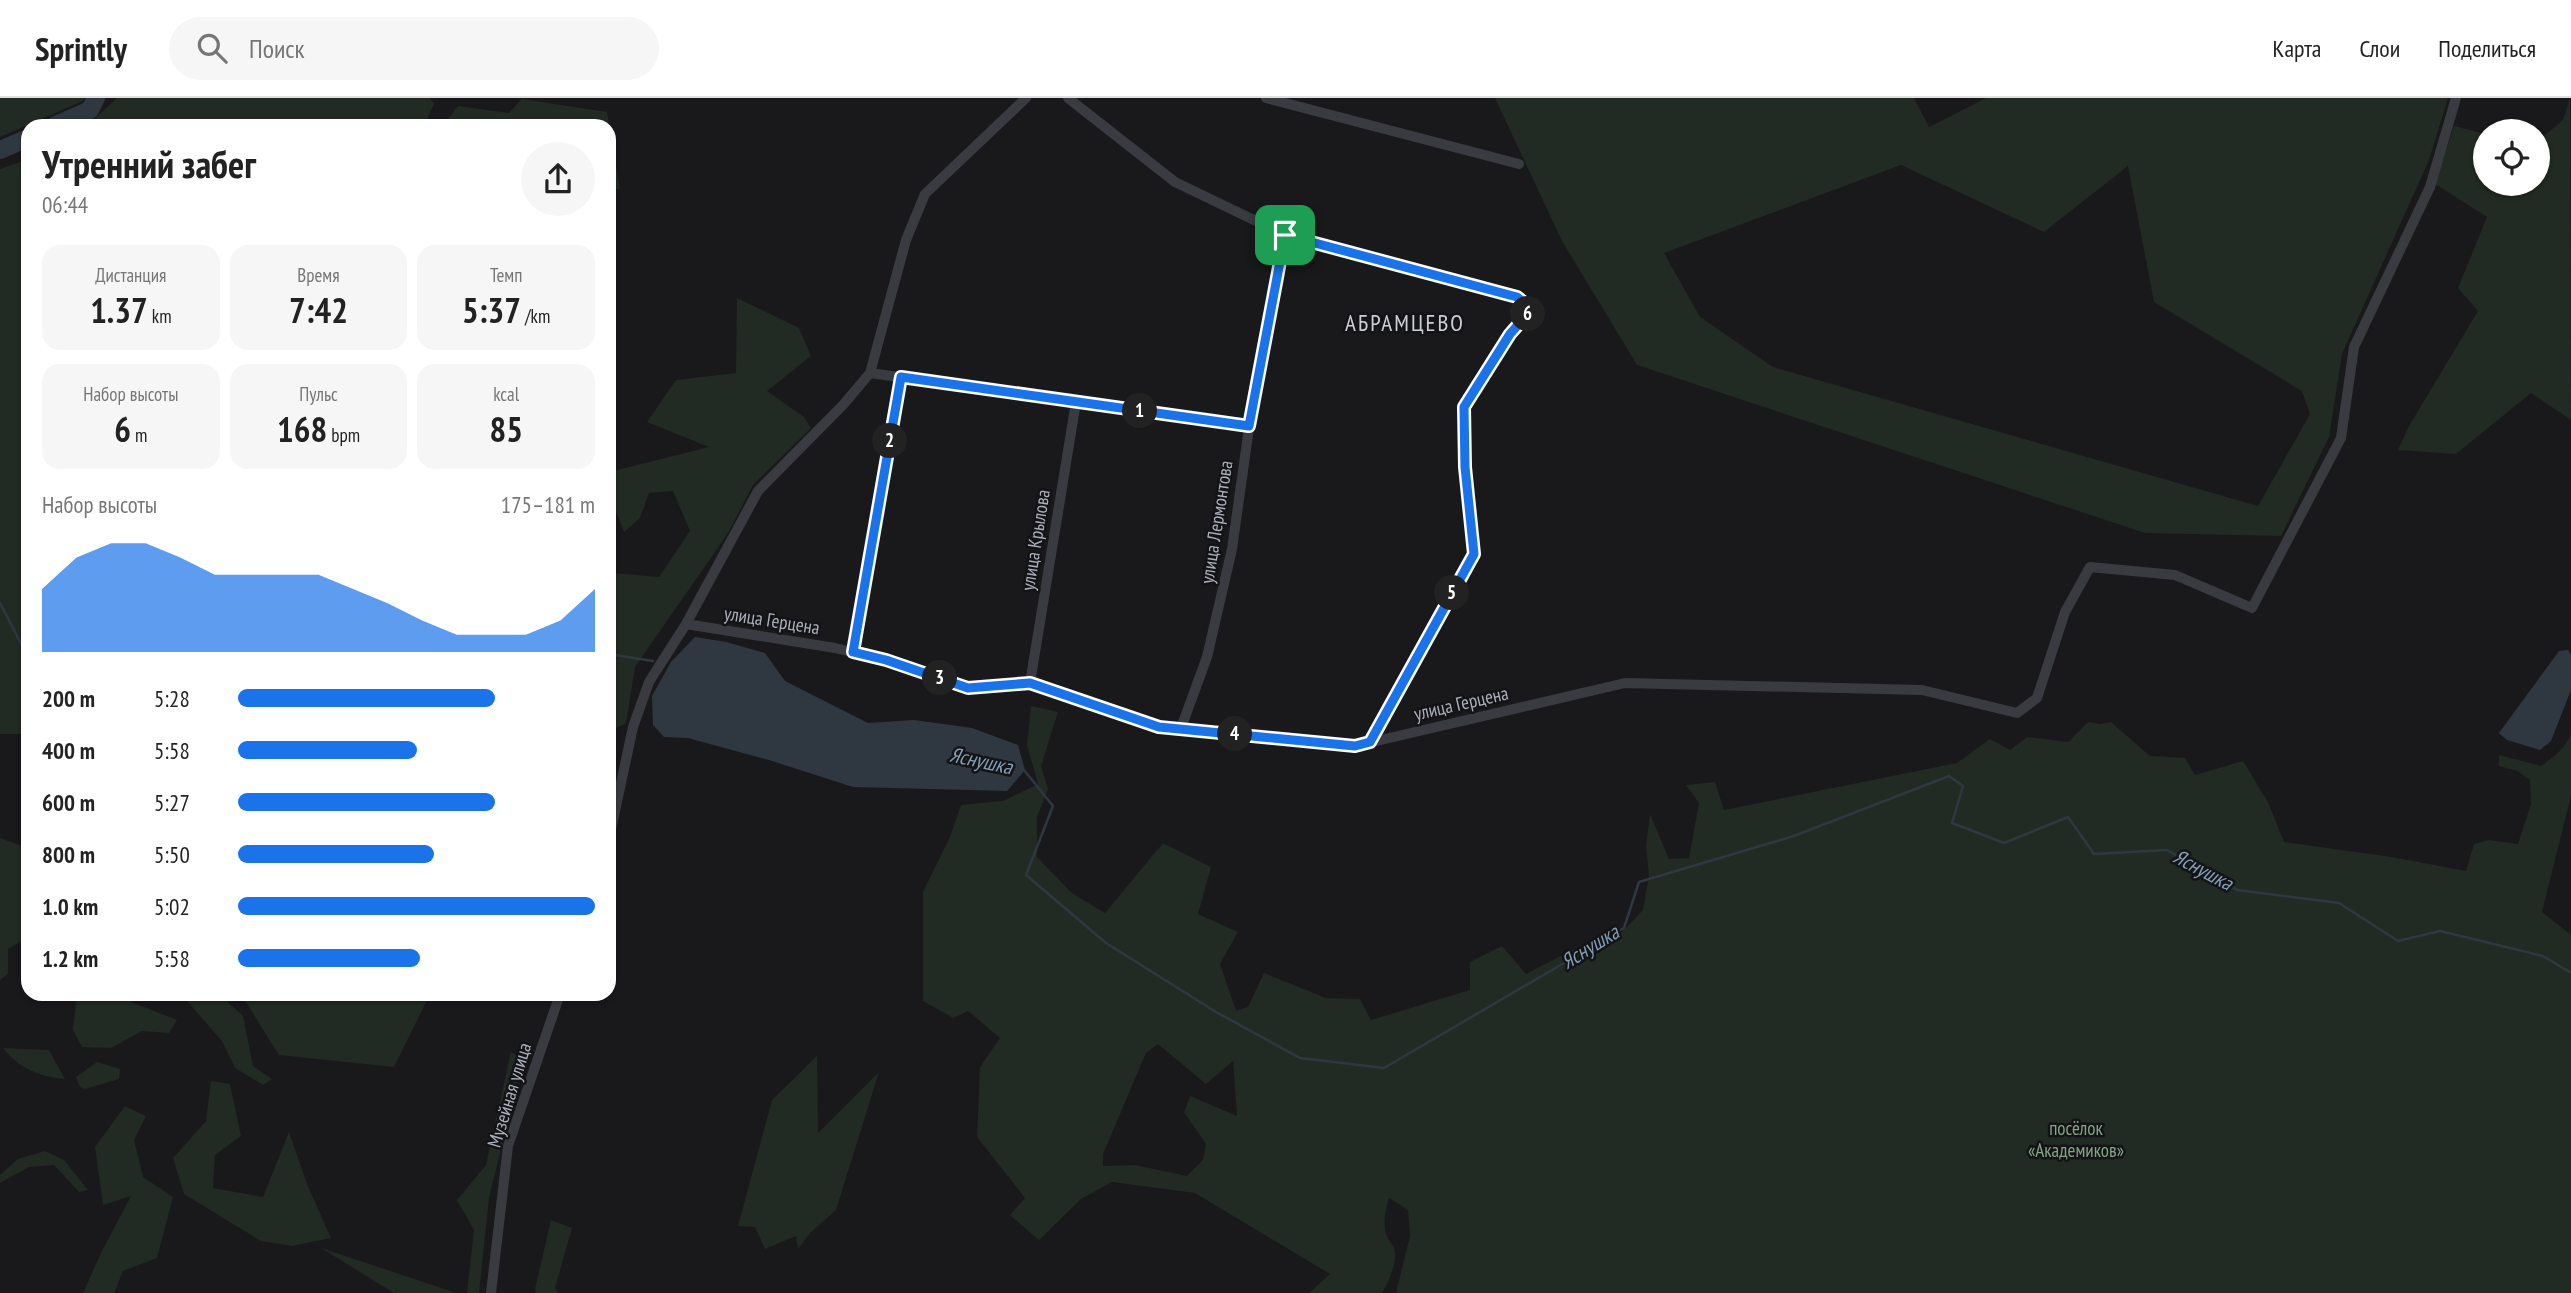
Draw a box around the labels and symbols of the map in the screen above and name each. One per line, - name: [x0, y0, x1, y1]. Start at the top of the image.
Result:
- pin: [1255, 205, 1315, 265]
- pin: 6: [1510, 296, 1546, 332]
- district label: АБРАМЦЕВО: [1345, 308, 1465, 337]
- pin: 1: [1122, 394, 1158, 428]
- pin: 2: [872, 424, 908, 458]
- street label: улица Лермонтова: [1194, 459, 1238, 585]
- street label: улица Крылова: [1015, 488, 1055, 592]
- pin: 5: [1434, 575, 1470, 610]
- street label: улица Герцена: [723, 601, 821, 639]
- pin: 3: [922, 660, 958, 696]
- street label: улица Герцена: [1411, 680, 1511, 726]
- pin: 4: [1218, 716, 1252, 752]
- water label: Яснушка: [947, 741, 1016, 781]
- water label: Яснушка: [2169, 843, 2239, 897]
- water label: Яснушка: [1556, 918, 1625, 975]
- street label: Музейная улица: [482, 1040, 536, 1150]
- park label: посёлок «Академиков»: [2028, 1116, 2124, 1162]

